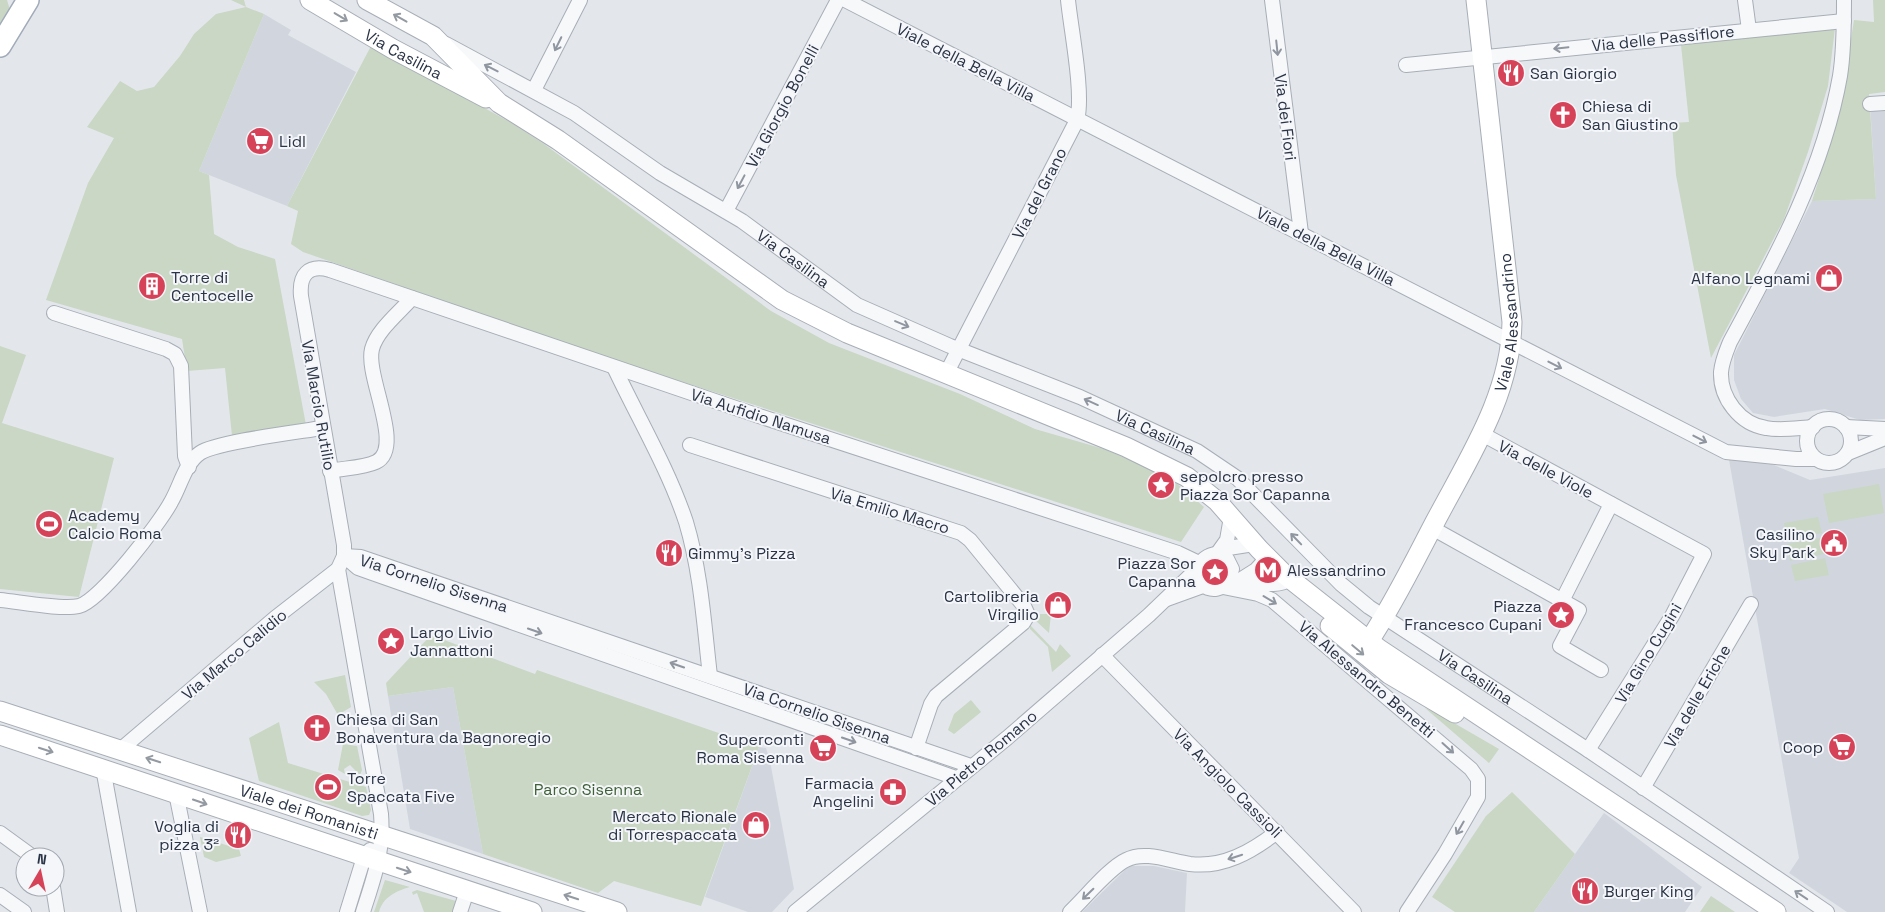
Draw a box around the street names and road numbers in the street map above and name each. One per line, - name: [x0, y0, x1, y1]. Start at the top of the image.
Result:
- street label: Viale della Bella Villa: [893, 18, 1039, 107]
- street label: Via delle Passiflore: [1591, 21, 1735, 56]
- street label: Via Casilina: [360, 24, 446, 84]
- street label: Via Giorgio Bonelli: [741, 41, 824, 172]
- street label: Via dei Fiori: [1270, 72, 1301, 162]
- street label: Via del Grano: [1007, 144, 1072, 243]
- street label: Viale della Bella Villa: [1253, 202, 1399, 291]
- street label: Via Casilina: [752, 225, 834, 293]
- street label: Viale Alessandrino: [1490, 252, 1523, 394]
- street label: Via Marcio Rutilio: [297, 338, 340, 472]
- street label: Via Aufidio Namusa: [688, 384, 834, 449]
- street label: Via Casilina: [1112, 405, 1199, 460]
- street label: Via delle Viole: [1494, 435, 1597, 503]
- street label: Via Emilio Macro: [828, 482, 952, 539]
- street label: Via Cornelio Sisenna: [357, 550, 511, 617]
- street label: Via Gino Cugini: [1610, 599, 1687, 707]
- street label: Via Marco Calidio: [177, 604, 291, 705]
- street label: Via Alessandro Benetti: [1294, 616, 1439, 743]
- street label: Via delle Eriche: [1659, 641, 1736, 752]
- street label: Via Casilina: [1434, 645, 1517, 709]
- street label: Via Cornelio Sisenna: [740, 678, 893, 749]
- street label: Via Pietro Romano: [921, 705, 1042, 811]
- street label: Via Angiolo Cassioli: [1168, 724, 1287, 843]
- street label: Viale dei Romanisti: [237, 780, 381, 845]

